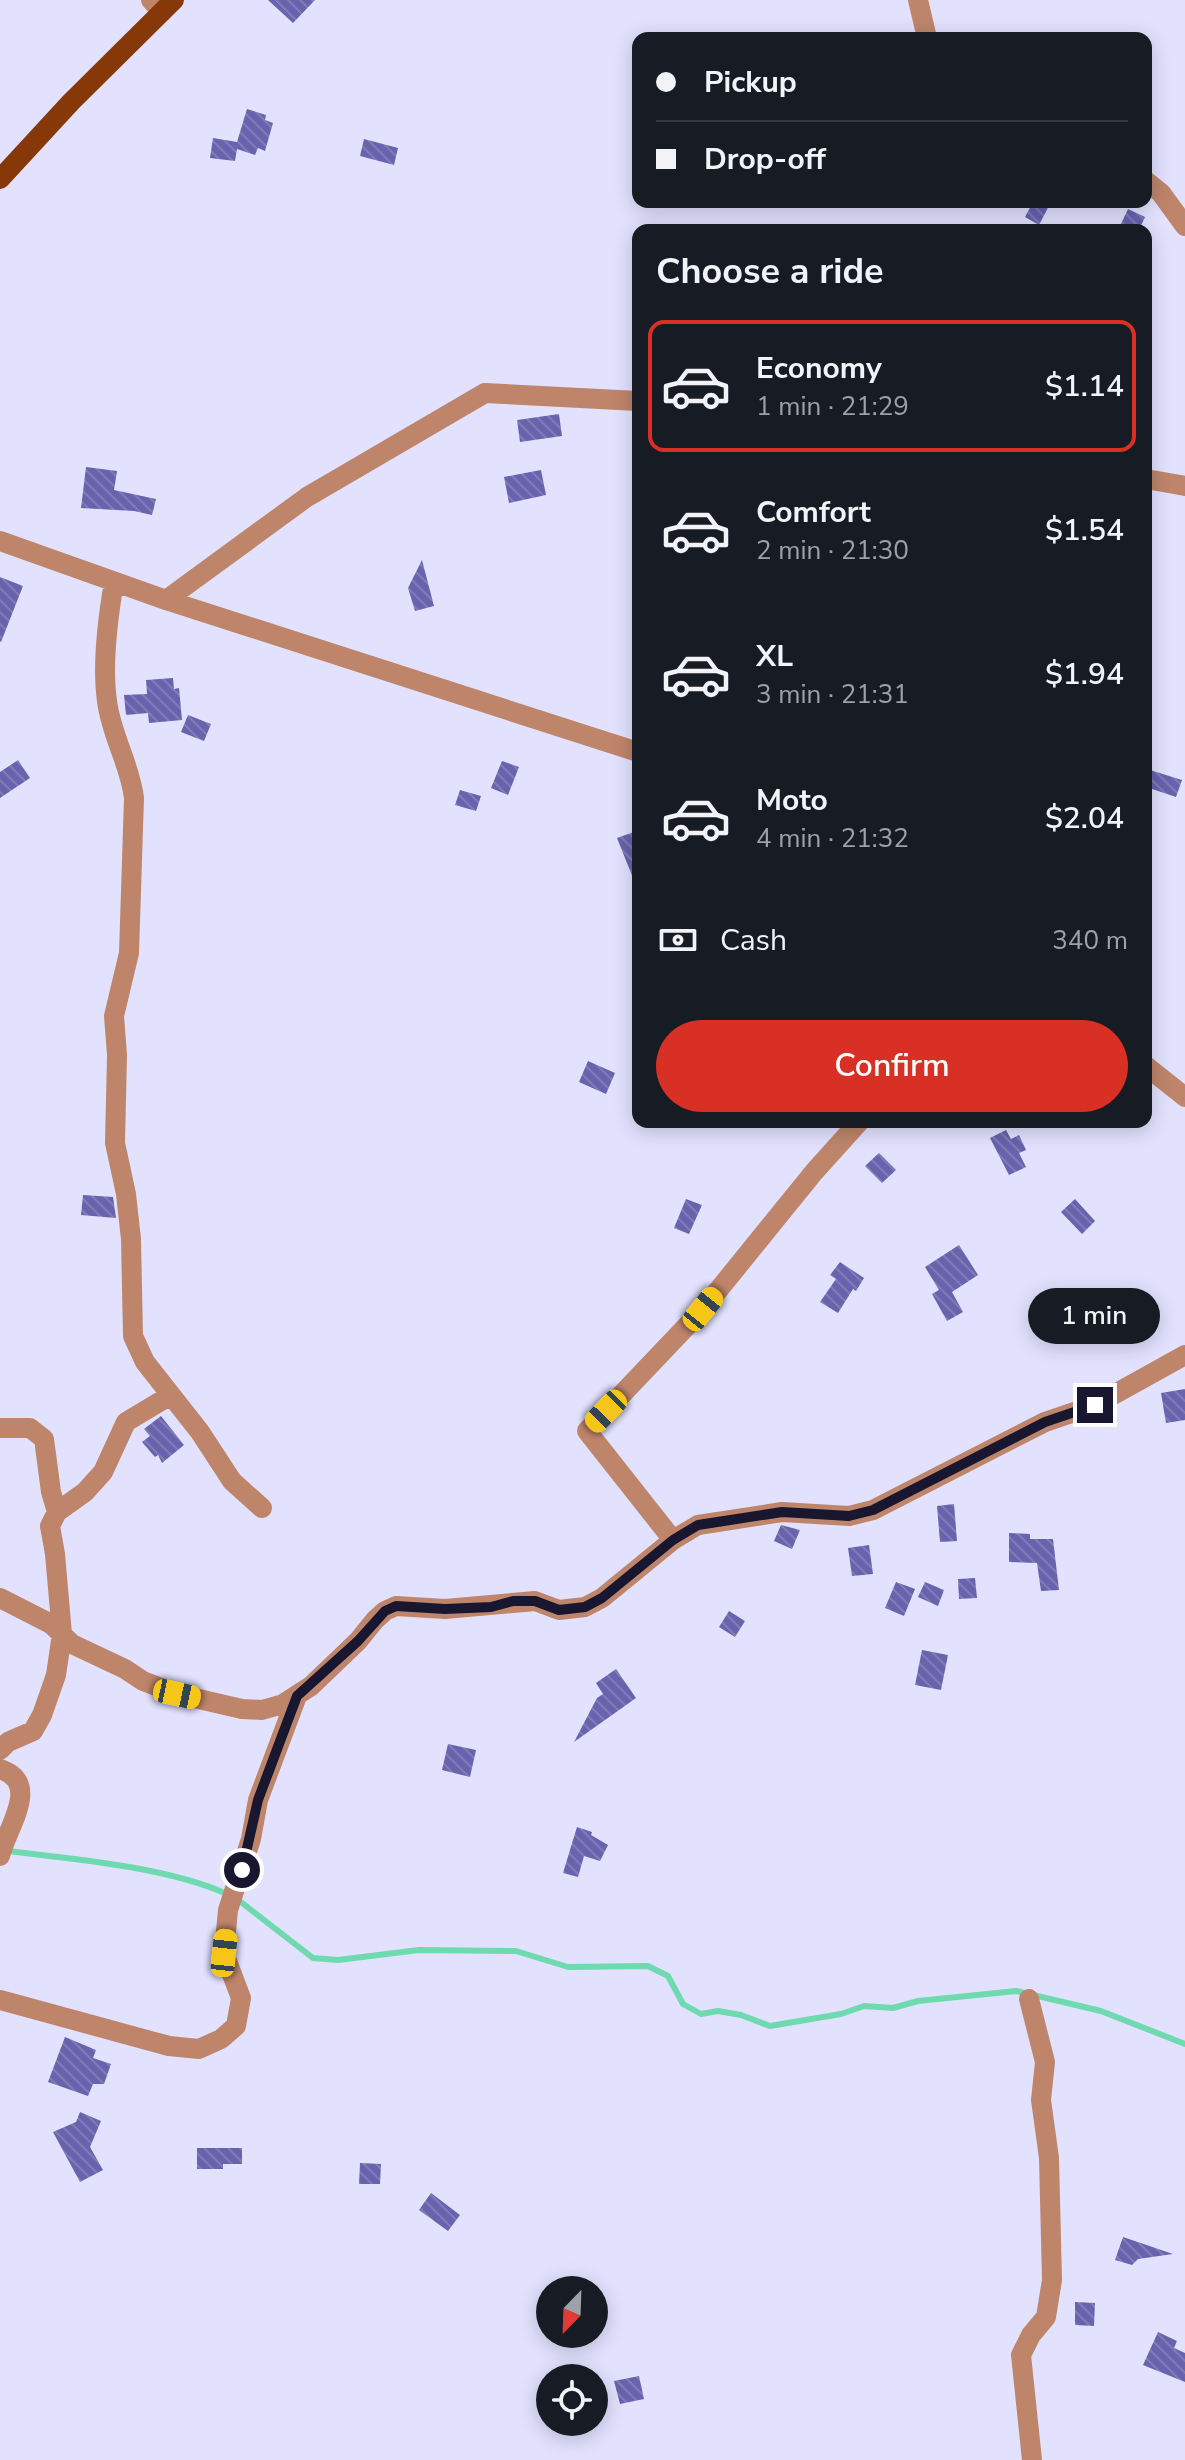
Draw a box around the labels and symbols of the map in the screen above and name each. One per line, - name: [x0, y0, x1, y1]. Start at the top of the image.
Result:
- car: [679, 1283, 727, 1335]
- callout: 1 min: [1029, 1289, 1161, 1345]
- car: [581, 1385, 631, 1437]
- route end: [1077, 1387, 1113, 1423]
- car: [151, 1677, 203, 1711]
- route start: [224, 1852, 260, 1888]
- car: [210, 1928, 238, 1978]
- north arrow: [536, 2276, 608, 2348]

